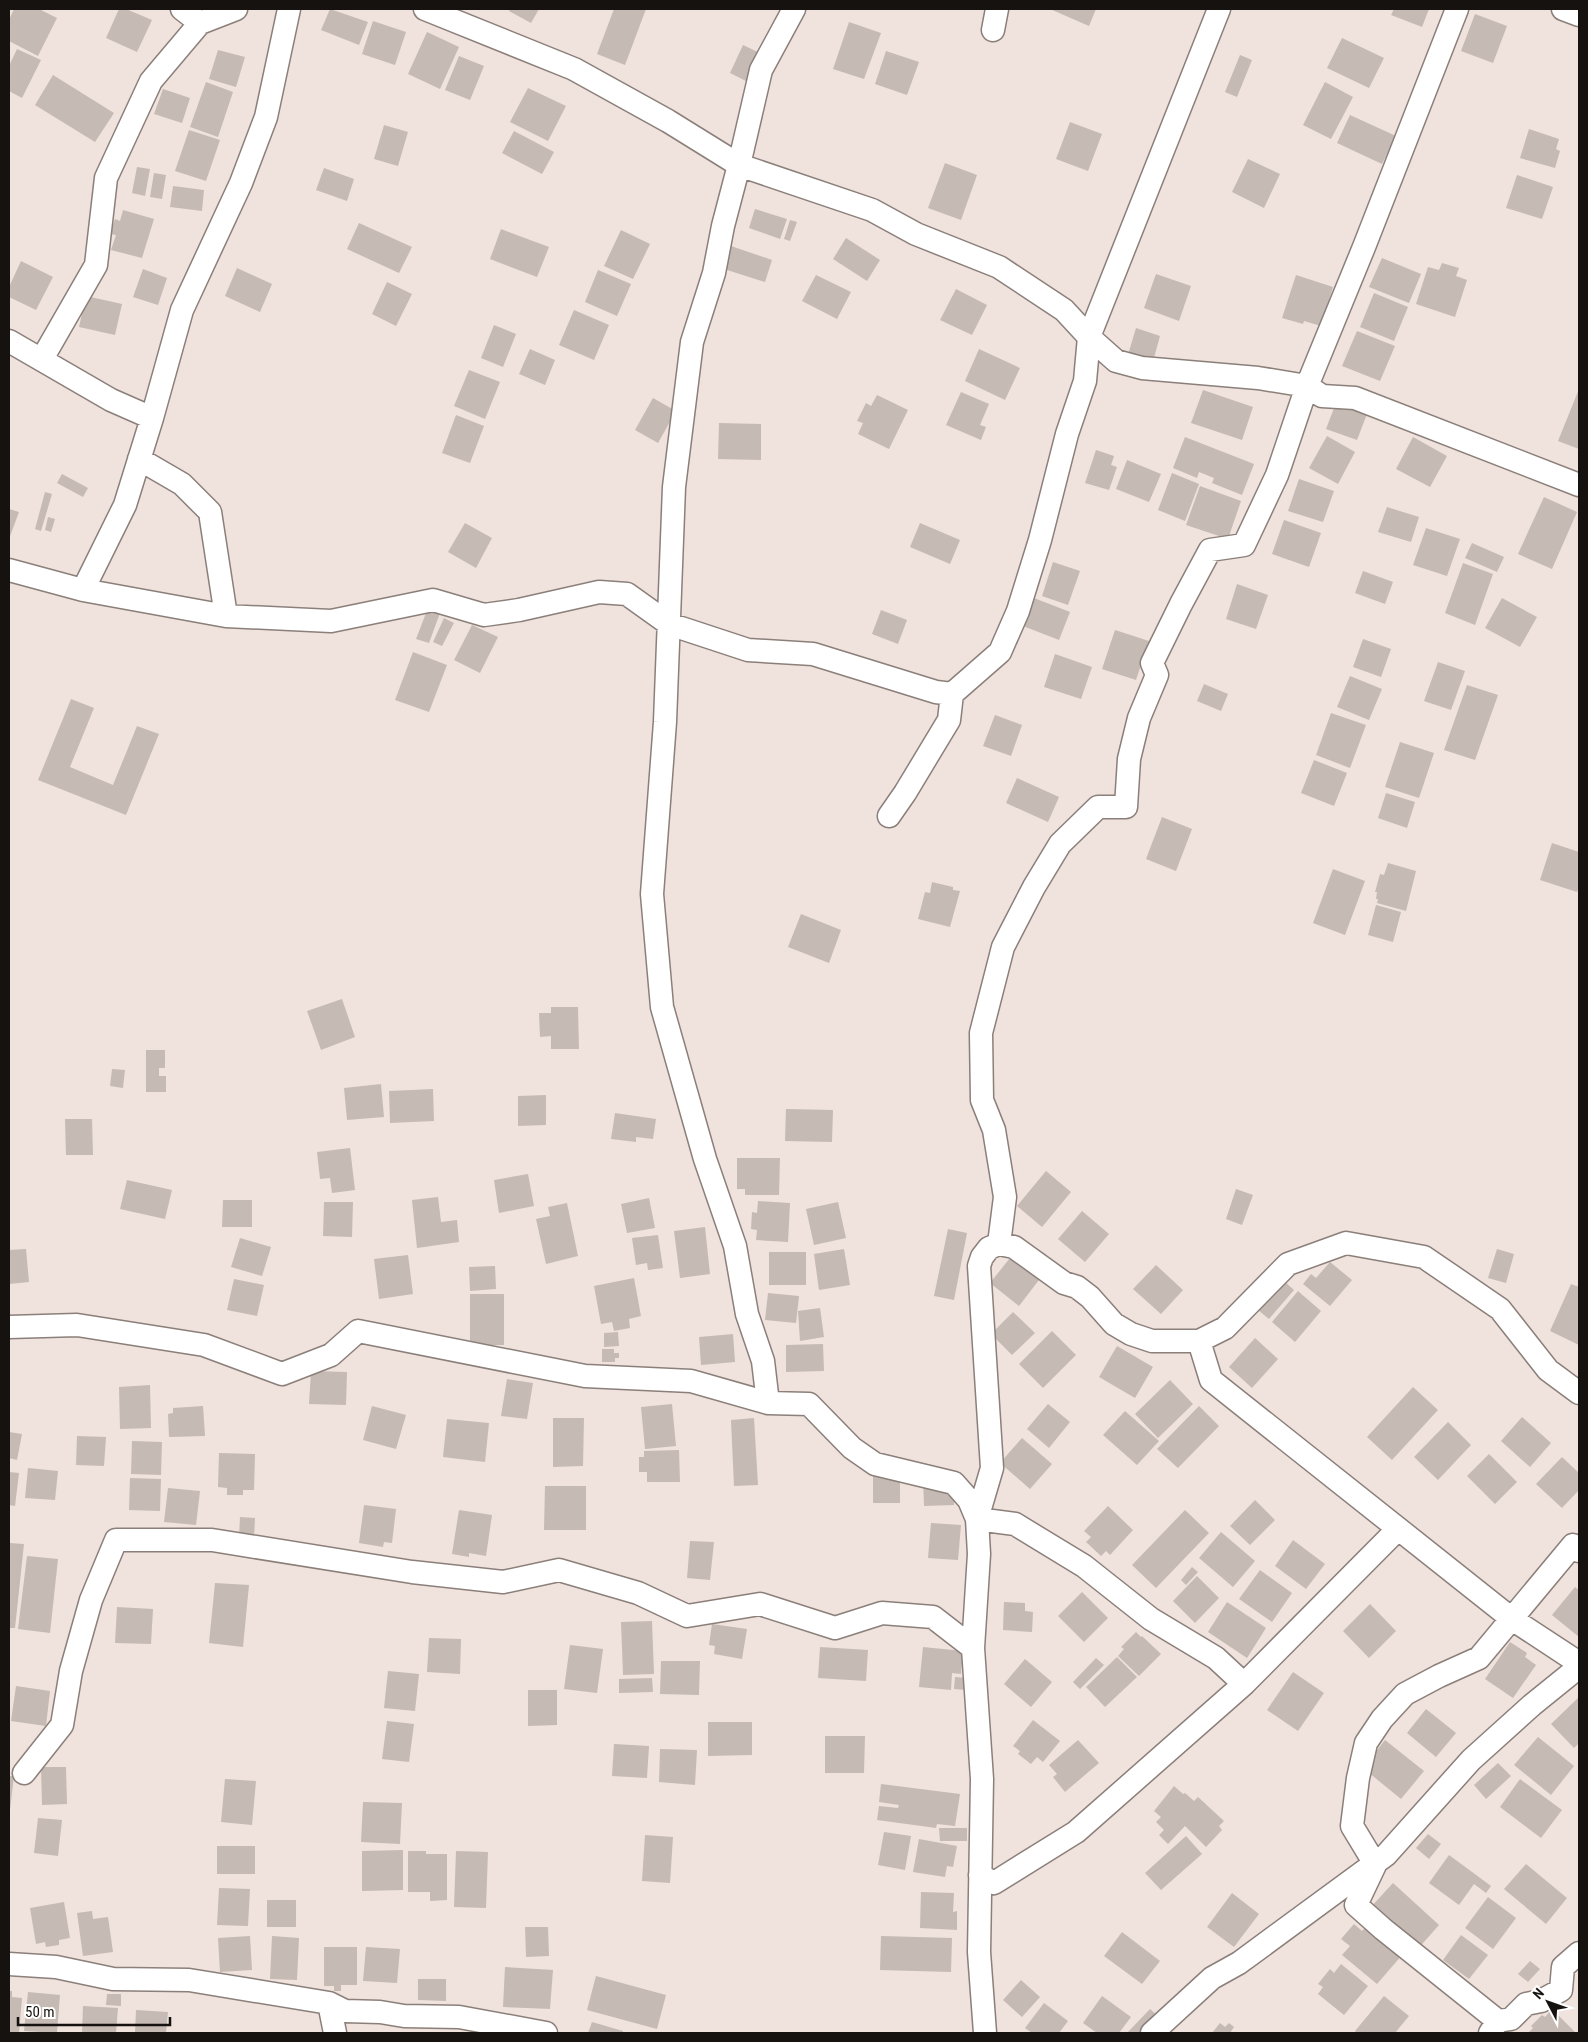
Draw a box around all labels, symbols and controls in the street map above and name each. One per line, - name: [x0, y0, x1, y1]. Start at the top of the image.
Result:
- north arrow: [1523, 1977, 1573, 2027]
- text: N: [1529, 1985, 1547, 2002]
- scale bar: [18, 1994, 170, 2026]
- text: 50 m: [25, 2003, 55, 2021]

